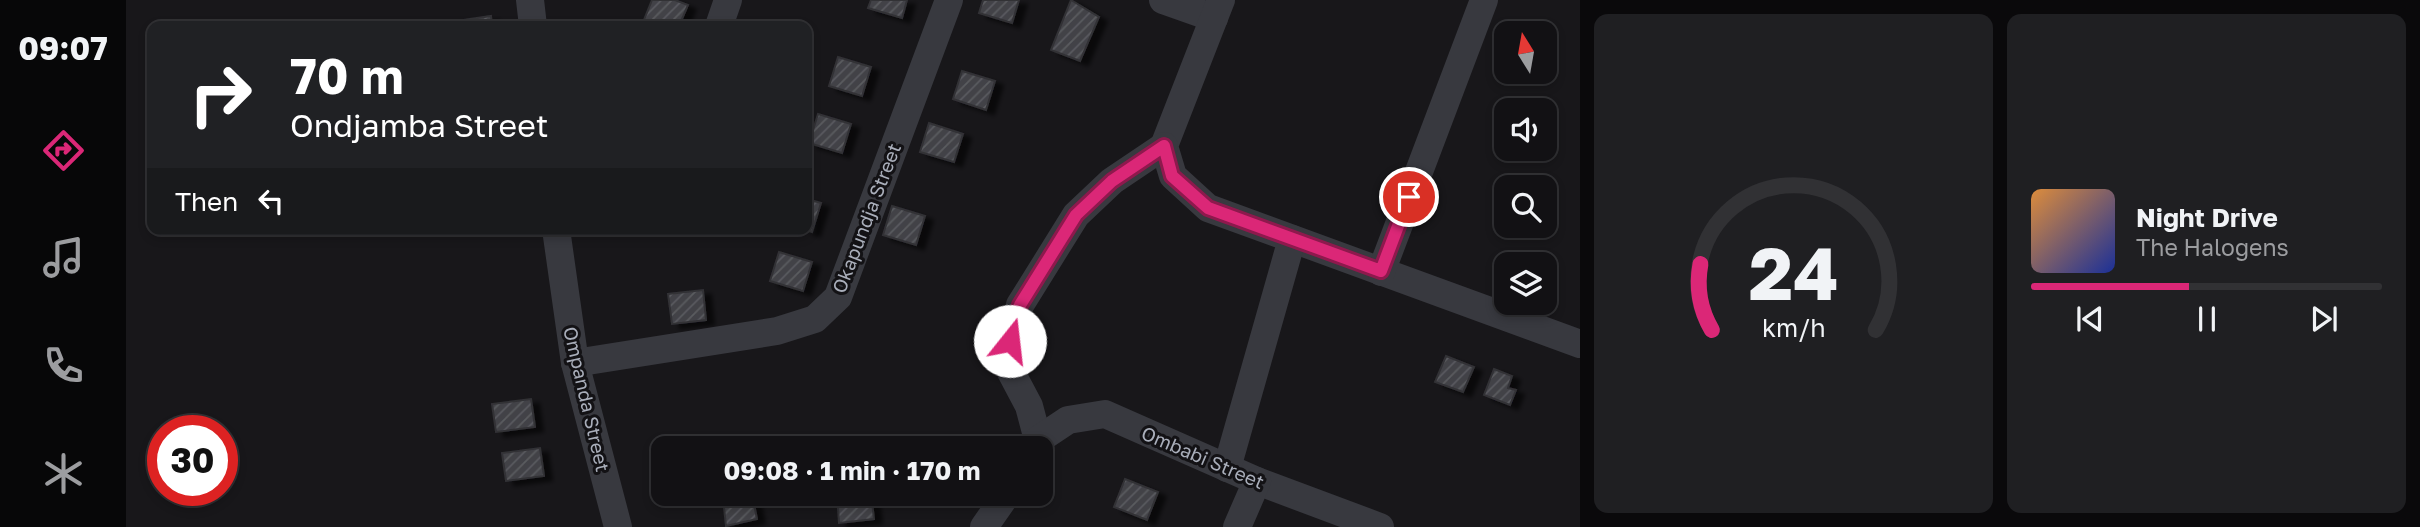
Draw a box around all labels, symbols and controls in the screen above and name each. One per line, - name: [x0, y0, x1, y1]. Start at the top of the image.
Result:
- north arrow: [1494, 21, 1558, 84]
- map controls: [1494, 21, 1557, 315]
- text: 09:07: [18, 29, 108, 67]
- text: 70 m: [290, 46, 404, 105]
- icon: right: [175, 49, 266, 140]
- button: sound: [1494, 98, 1557, 161]
- text: Ondjamba Street: [290, 106, 549, 144]
- icon: directions: [39, 126, 88, 175]
- street label: Okapundja Street: [827, 140, 905, 296]
- pin: [1379, 167, 1439, 227]
- button: search: [1494, 175, 1557, 238]
- icon: arrive: [1390, 178, 1428, 216]
- icon: left: [252, 182, 290, 220]
- text: Then: [175, 186, 238, 217]
- text: Night Drive: [2136, 202, 2278, 233]
- text: 24: [1749, 229, 1838, 316]
- icon: music: [39, 233, 88, 282]
- text: The Halogens: [2136, 233, 2289, 261]
- button: layers: [1494, 252, 1557, 315]
- icon: previous: [2071, 300, 2109, 338]
- icon: pause: [2188, 300, 2226, 338]
- icon: next: [2305, 300, 2343, 338]
- position arrow: [973, 304, 1047, 378]
- text: km/h: [1762, 311, 1825, 342]
- street label: Ompanda Street: [559, 324, 615, 474]
- icon: phone: [39, 341, 88, 390]
- speed limit sign: 30: [147, 415, 238, 506]
- street label: Ombabi Street: [1138, 421, 1268, 493]
- icon: climate: [39, 449, 88, 498]
- text: 09:08 · 1 min · 170 m: [723, 455, 981, 486]

